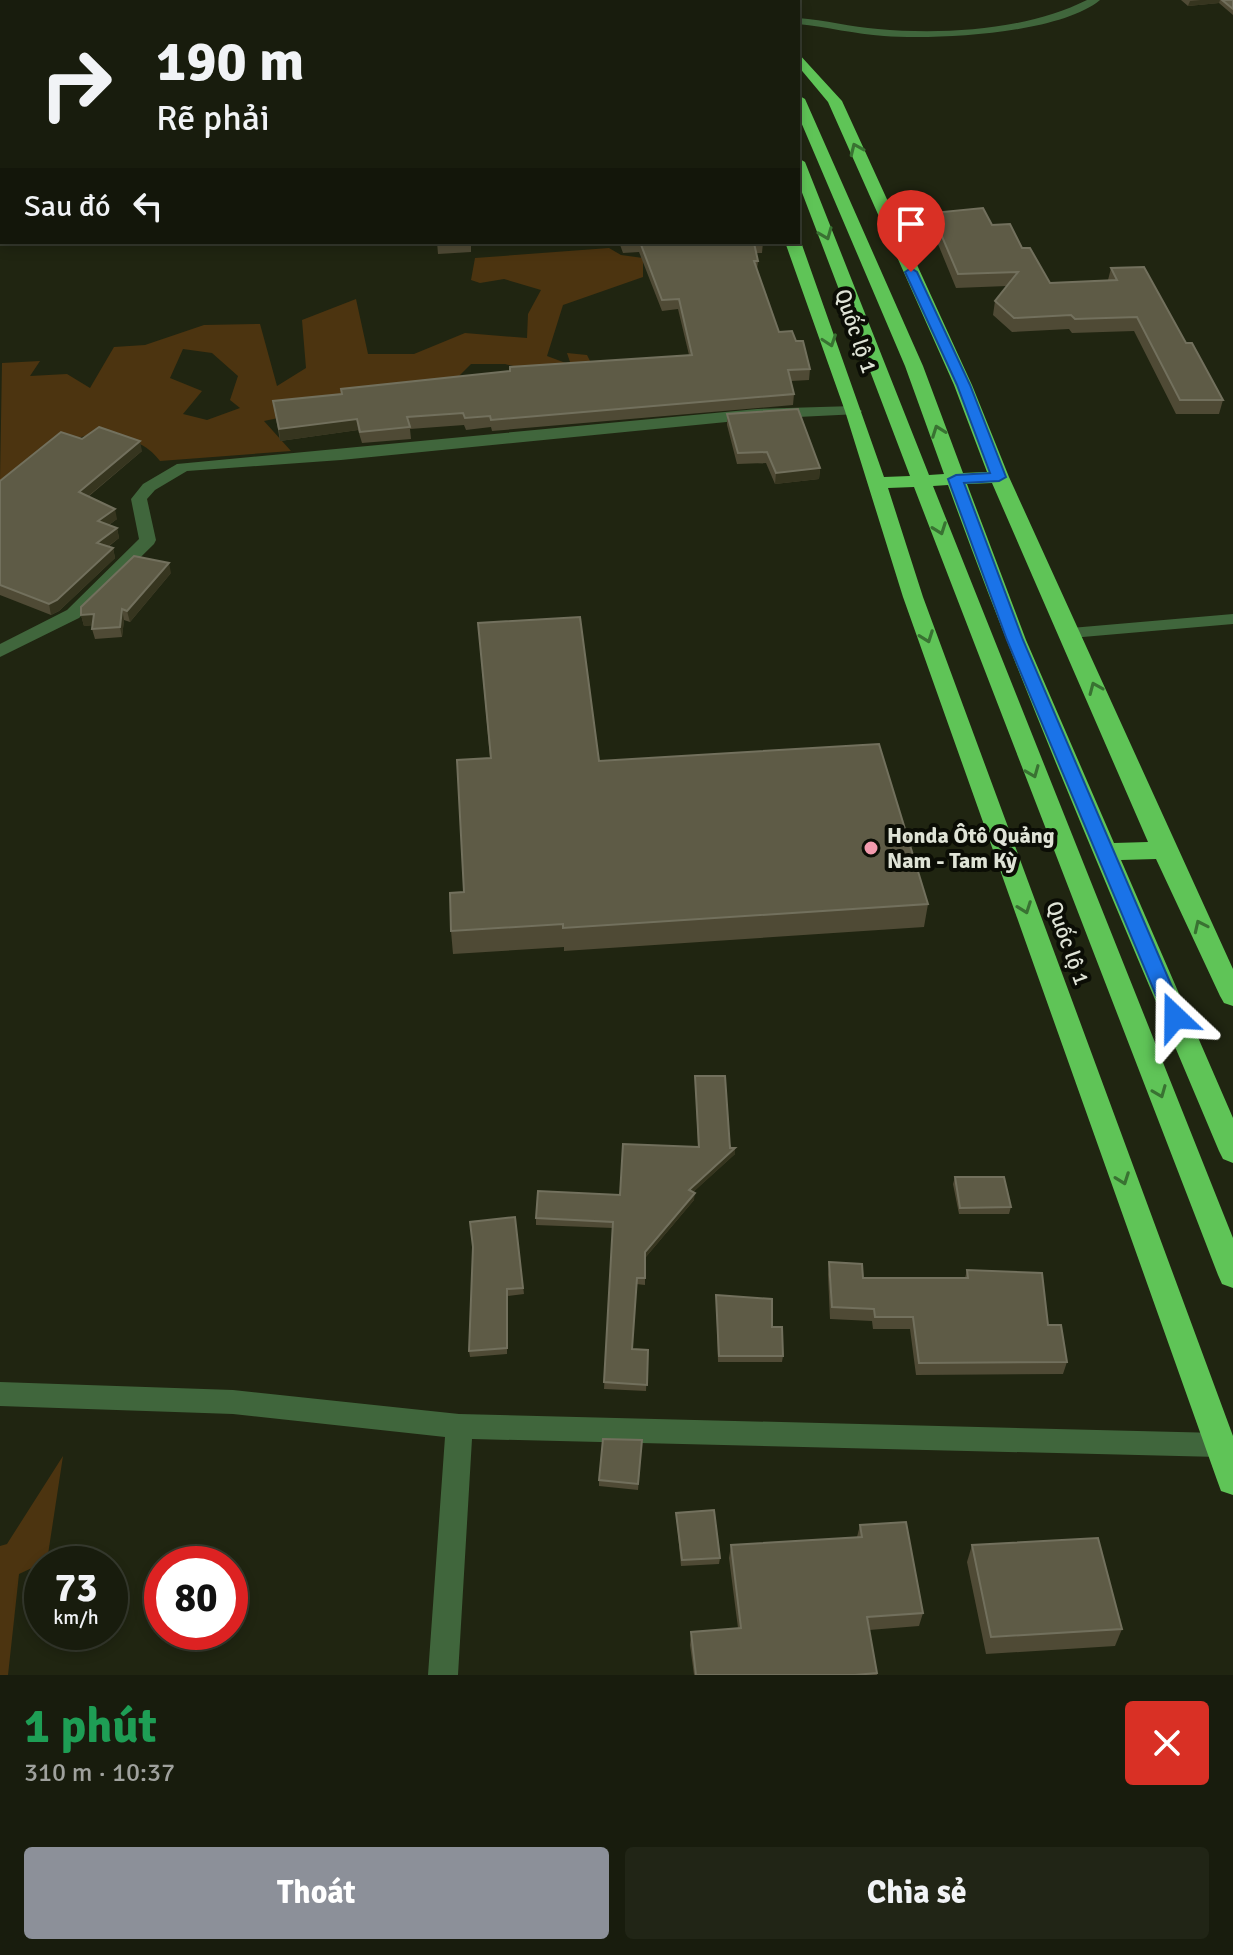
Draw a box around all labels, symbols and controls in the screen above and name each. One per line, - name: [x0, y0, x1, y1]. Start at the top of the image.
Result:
- text: 190 m: [156, 27, 304, 96]
- icon: right: [24, 32, 128, 136]
- text: Rẽ phải: [156, 96, 270, 141]
- one-way arrow: [850, 142, 866, 157]
- icon: left: [126, 184, 170, 228]
- text: Sau đó: [24, 188, 110, 225]
- pin: [877, 190, 945, 272]
- icon: arrive: [889, 202, 933, 246]
- one-way arrow: [817, 226, 833, 240]
- street label: Quốc lộ 1: [829, 285, 883, 377]
- one-way arrow: [821, 334, 837, 348]
- one-way arrow: [931, 425, 948, 439]
- one-way arrow: [930, 521, 947, 535]
- one-way arrow: [917, 629, 934, 643]
- one-way arrow: [1088, 682, 1104, 696]
- one-way arrow: [1023, 764, 1040, 778]
- place label: Honda Ôtô Quảng Nam - Tam Kỳ: [887, 822, 1055, 874]
- marker: Honda Ôtô Quảng Nam - Tam Kỳ: [862, 839, 880, 857]
- street label: Quốc lộ 1: [1040, 897, 1096, 989]
- one-way arrow: [1015, 900, 1032, 914]
- one-way arrow: [1194, 919, 1210, 934]
- position arrow: [1133, 975, 1217, 1059]
- one-way arrow: [1150, 1084, 1167, 1098]
- one-way arrow: [1114, 1171, 1130, 1185]
- speed limit sign: 80: [144, 1546, 248, 1650]
- text: 73: [54, 1563, 98, 1613]
- text: km/h: [53, 1605, 99, 1630]
- text: 1 phút: [24, 1697, 157, 1756]
- button: close: [1125, 1701, 1209, 1785]
- text: 310 m · 10:37: [24, 1757, 175, 1789]
- button: Thoát: [24, 1847, 609, 1939]
- button: Chia sẻ: [625, 1847, 1209, 1939]

